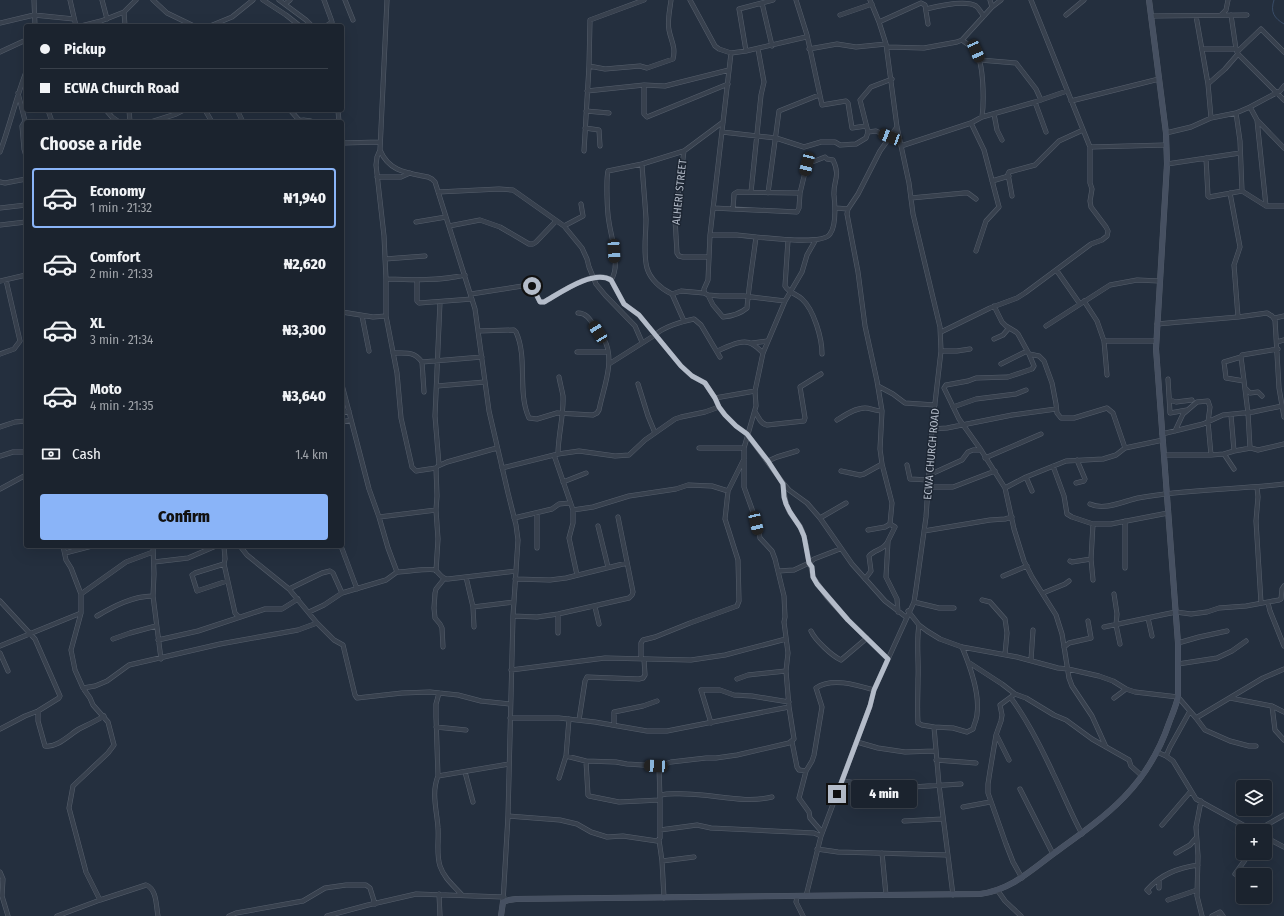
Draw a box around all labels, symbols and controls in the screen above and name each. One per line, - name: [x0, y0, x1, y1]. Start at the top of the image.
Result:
- car: [966, 38, 986, 64]
- text: Pickup: [64, 40, 106, 58]
- text: ECWA Church Road: [64, 79, 179, 97]
- car: [877, 127, 903, 147]
- text: Choose a ride: [40, 133, 142, 155]
- car: [798, 151, 816, 177]
- street label: ALHERI STREET: [670, 158, 689, 225]
- icon: car: [42, 180, 78, 216]
- text: Economy: [90, 182, 145, 200]
- text: ₦1,940: [284, 189, 326, 207]
- text: 1 min · 21:32: [90, 200, 152, 215]
- car: [607, 239, 621, 263]
- icon: car: [42, 246, 78, 282]
- text: Comfort: [90, 248, 141, 266]
- text: ₦2,620: [284, 255, 326, 273]
- text: 2 min · 21:33: [90, 266, 153, 281]
- route start: [523, 277, 541, 295]
- icon: car: [42, 312, 78, 348]
- text: XL: [90, 314, 105, 332]
- car: [587, 319, 609, 345]
- text: ₦3,300: [282, 321, 326, 339]
- text: 3 min · 21:34: [90, 332, 153, 347]
- icon: car: [42, 378, 78, 414]
- text: Moto: [90, 380, 122, 398]
- text: ₦3,640: [283, 387, 326, 405]
- text: 4 min · 21:35: [90, 398, 154, 413]
- street label: ECWA CHURCH ROAD: [921, 408, 942, 500]
- icon: cash: [40, 443, 62, 465]
- text: Cash: [72, 445, 101, 463]
- text: 1.4 km: [295, 447, 328, 462]
- button: Confirm: [40, 494, 328, 540]
- car: [747, 510, 765, 536]
- car: [644, 759, 668, 773]
- callout: 4 min: [851, 780, 917, 808]
- map controls: [1236, 780, 1272, 904]
- button: layers: [1236, 780, 1272, 816]
- route end: [828, 785, 846, 803]
- text: 4 min: [869, 786, 899, 801]
- button: +: [1236, 824, 1272, 860]
- button: −: [1236, 868, 1272, 904]

